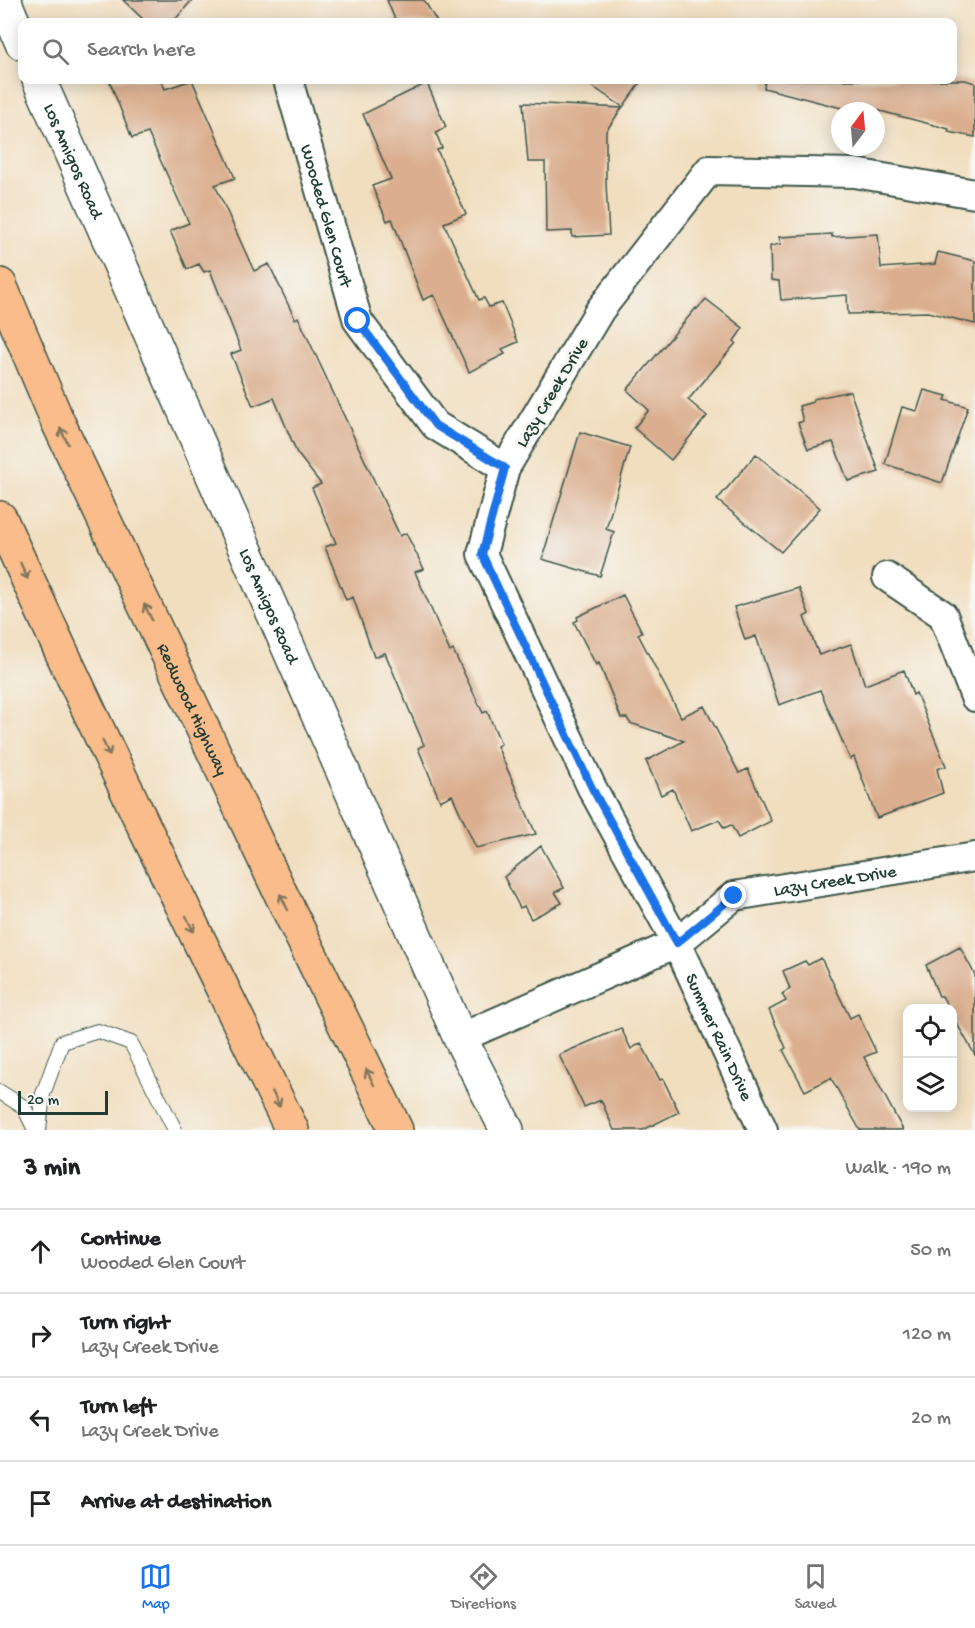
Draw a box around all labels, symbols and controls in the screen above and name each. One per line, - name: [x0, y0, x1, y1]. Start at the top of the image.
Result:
- search box: [18, 18, 957, 84]
- icon: search: [39, 35, 72, 68]
- text: Search here: [87, 38, 195, 64]
- street label: Los Amigos Road: [38, 101, 107, 224]
- north arrow: [831, 102, 885, 156]
- street label: Wooded Glen Court: [294, 142, 356, 291]
- route start: [344, 307, 370, 333]
- street label: Lazy Creek Drive: [512, 334, 594, 452]
- one-way arrow: [58, 427, 70, 445]
- street label: Los Amigos Road: [233, 546, 303, 669]
- one-way arrow: [19, 561, 30, 579]
- one-way arrow: [142, 603, 154, 621]
- street label: Redwood Highway: [151, 640, 231, 779]
- one-way arrow: [101, 738, 113, 756]
- street label: Lazy Creek Drive: [772, 862, 899, 902]
- route end: [720, 882, 746, 908]
- one-way arrow: [278, 894, 290, 912]
- one-way arrow: [185, 914, 197, 932]
- street label: Summer Rain Drive: [679, 971, 756, 1105]
- map controls: [903, 1004, 957, 1112]
- button: locate: [903, 1004, 957, 1058]
- button: layers: [903, 1058, 957, 1112]
- one-way arrow: [364, 1069, 376, 1087]
- scale bar: [18, 1088, 108, 1116]
- one-way arrow: [271, 1089, 283, 1107]
- text: 20 m: [27, 1092, 59, 1111]
- text: 3 min: [24, 1154, 80, 1185]
- text: Walk · 190 m: [845, 1158, 951, 1181]
- text: Continue: [81, 1227, 161, 1253]
- icon: ahead: [24, 1235, 57, 1268]
- text: 50 m: [910, 1240, 951, 1263]
- text: Wooded Glen Court: [81, 1253, 245, 1276]
- text: Turn right: [81, 1311, 169, 1337]
- icon: right: [24, 1319, 57, 1352]
- text: 120 m: [903, 1324, 951, 1347]
- text: Lazy Creek Drive: [81, 1337, 219, 1360]
- text: Turn left: [81, 1395, 155, 1421]
- icon: left: [24, 1403, 57, 1436]
- text: 20 m: [911, 1408, 951, 1431]
- text: Lazy Creek Drive: [81, 1421, 219, 1444]
- icon: arrive: [24, 1487, 57, 1520]
- text: Arrive at destination: [81, 1490, 271, 1516]
- tab: Map: [139, 1560, 172, 1615]
- tab: Directions: [451, 1560, 516, 1615]
- tab: Saved: [795, 1560, 836, 1615]

